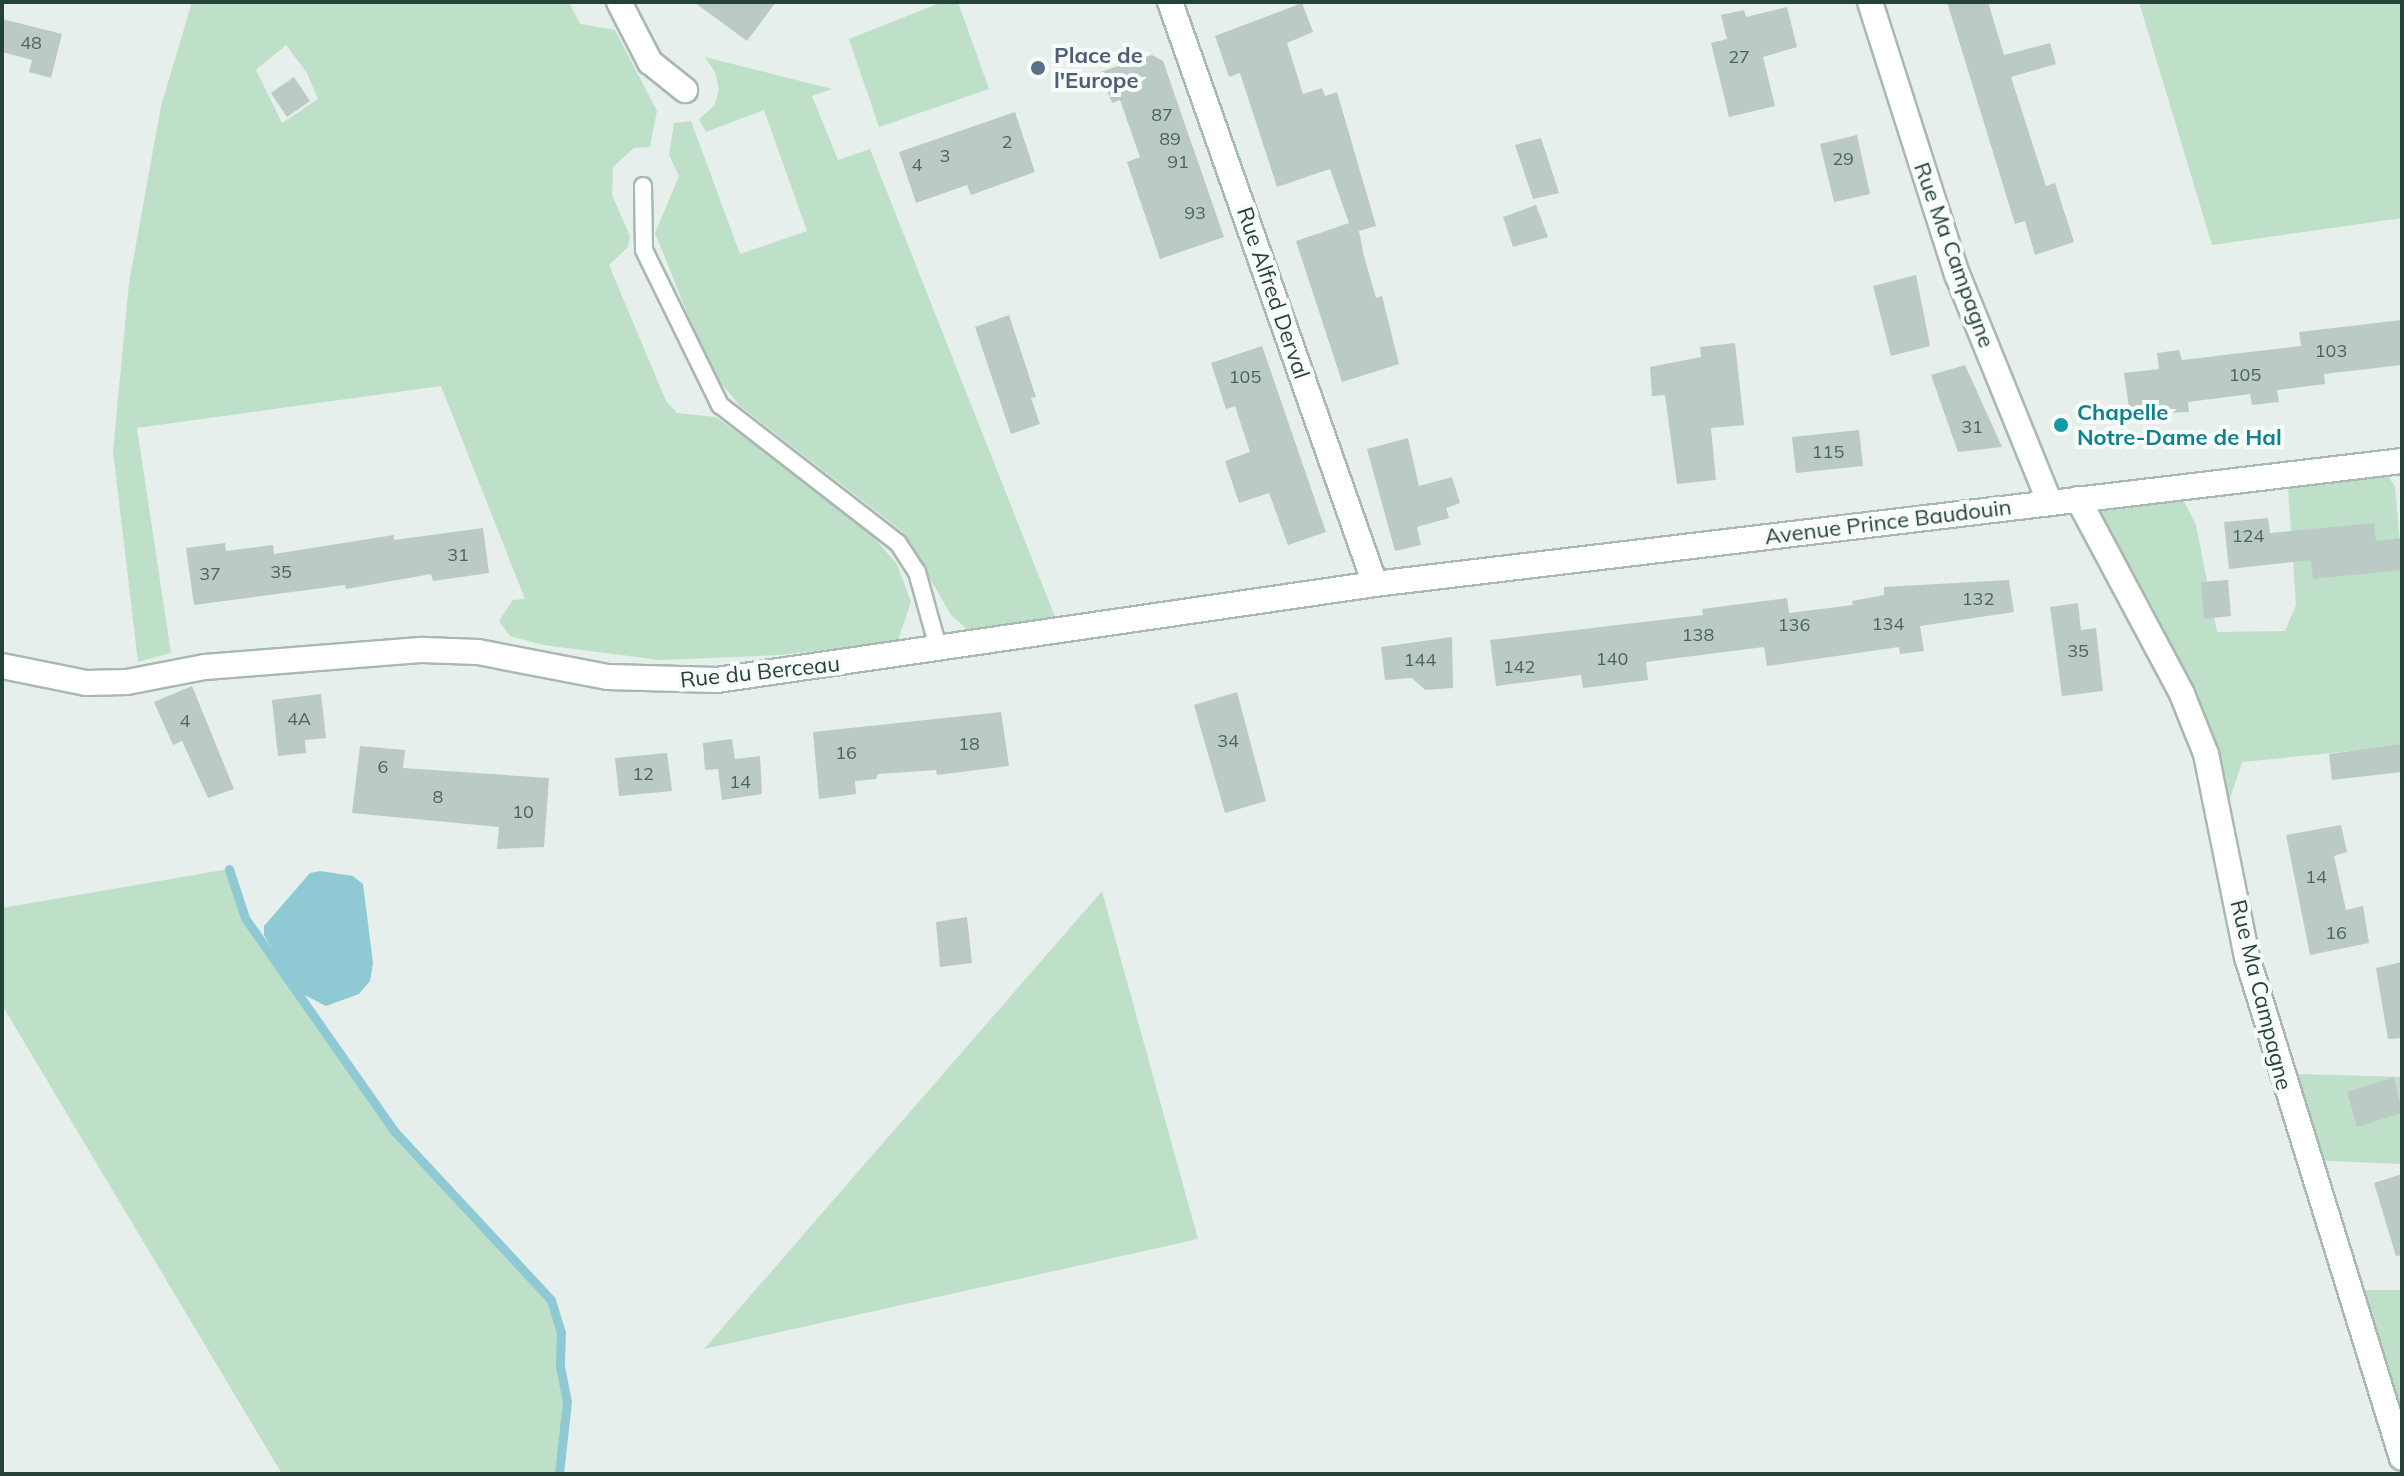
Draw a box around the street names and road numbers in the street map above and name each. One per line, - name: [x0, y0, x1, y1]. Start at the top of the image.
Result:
- street label: Rue Ma Campagne: [1908, 159, 2000, 351]
- street label: Rue Alfred Derval: [1231, 204, 1315, 382]
- street label: Avenue Prince Baudouin: [1763, 494, 2013, 550]
- street label: Rue du Berceau: [679, 650, 841, 694]
- street label: Rue Ma Campagne: [2225, 897, 2297, 1093]

